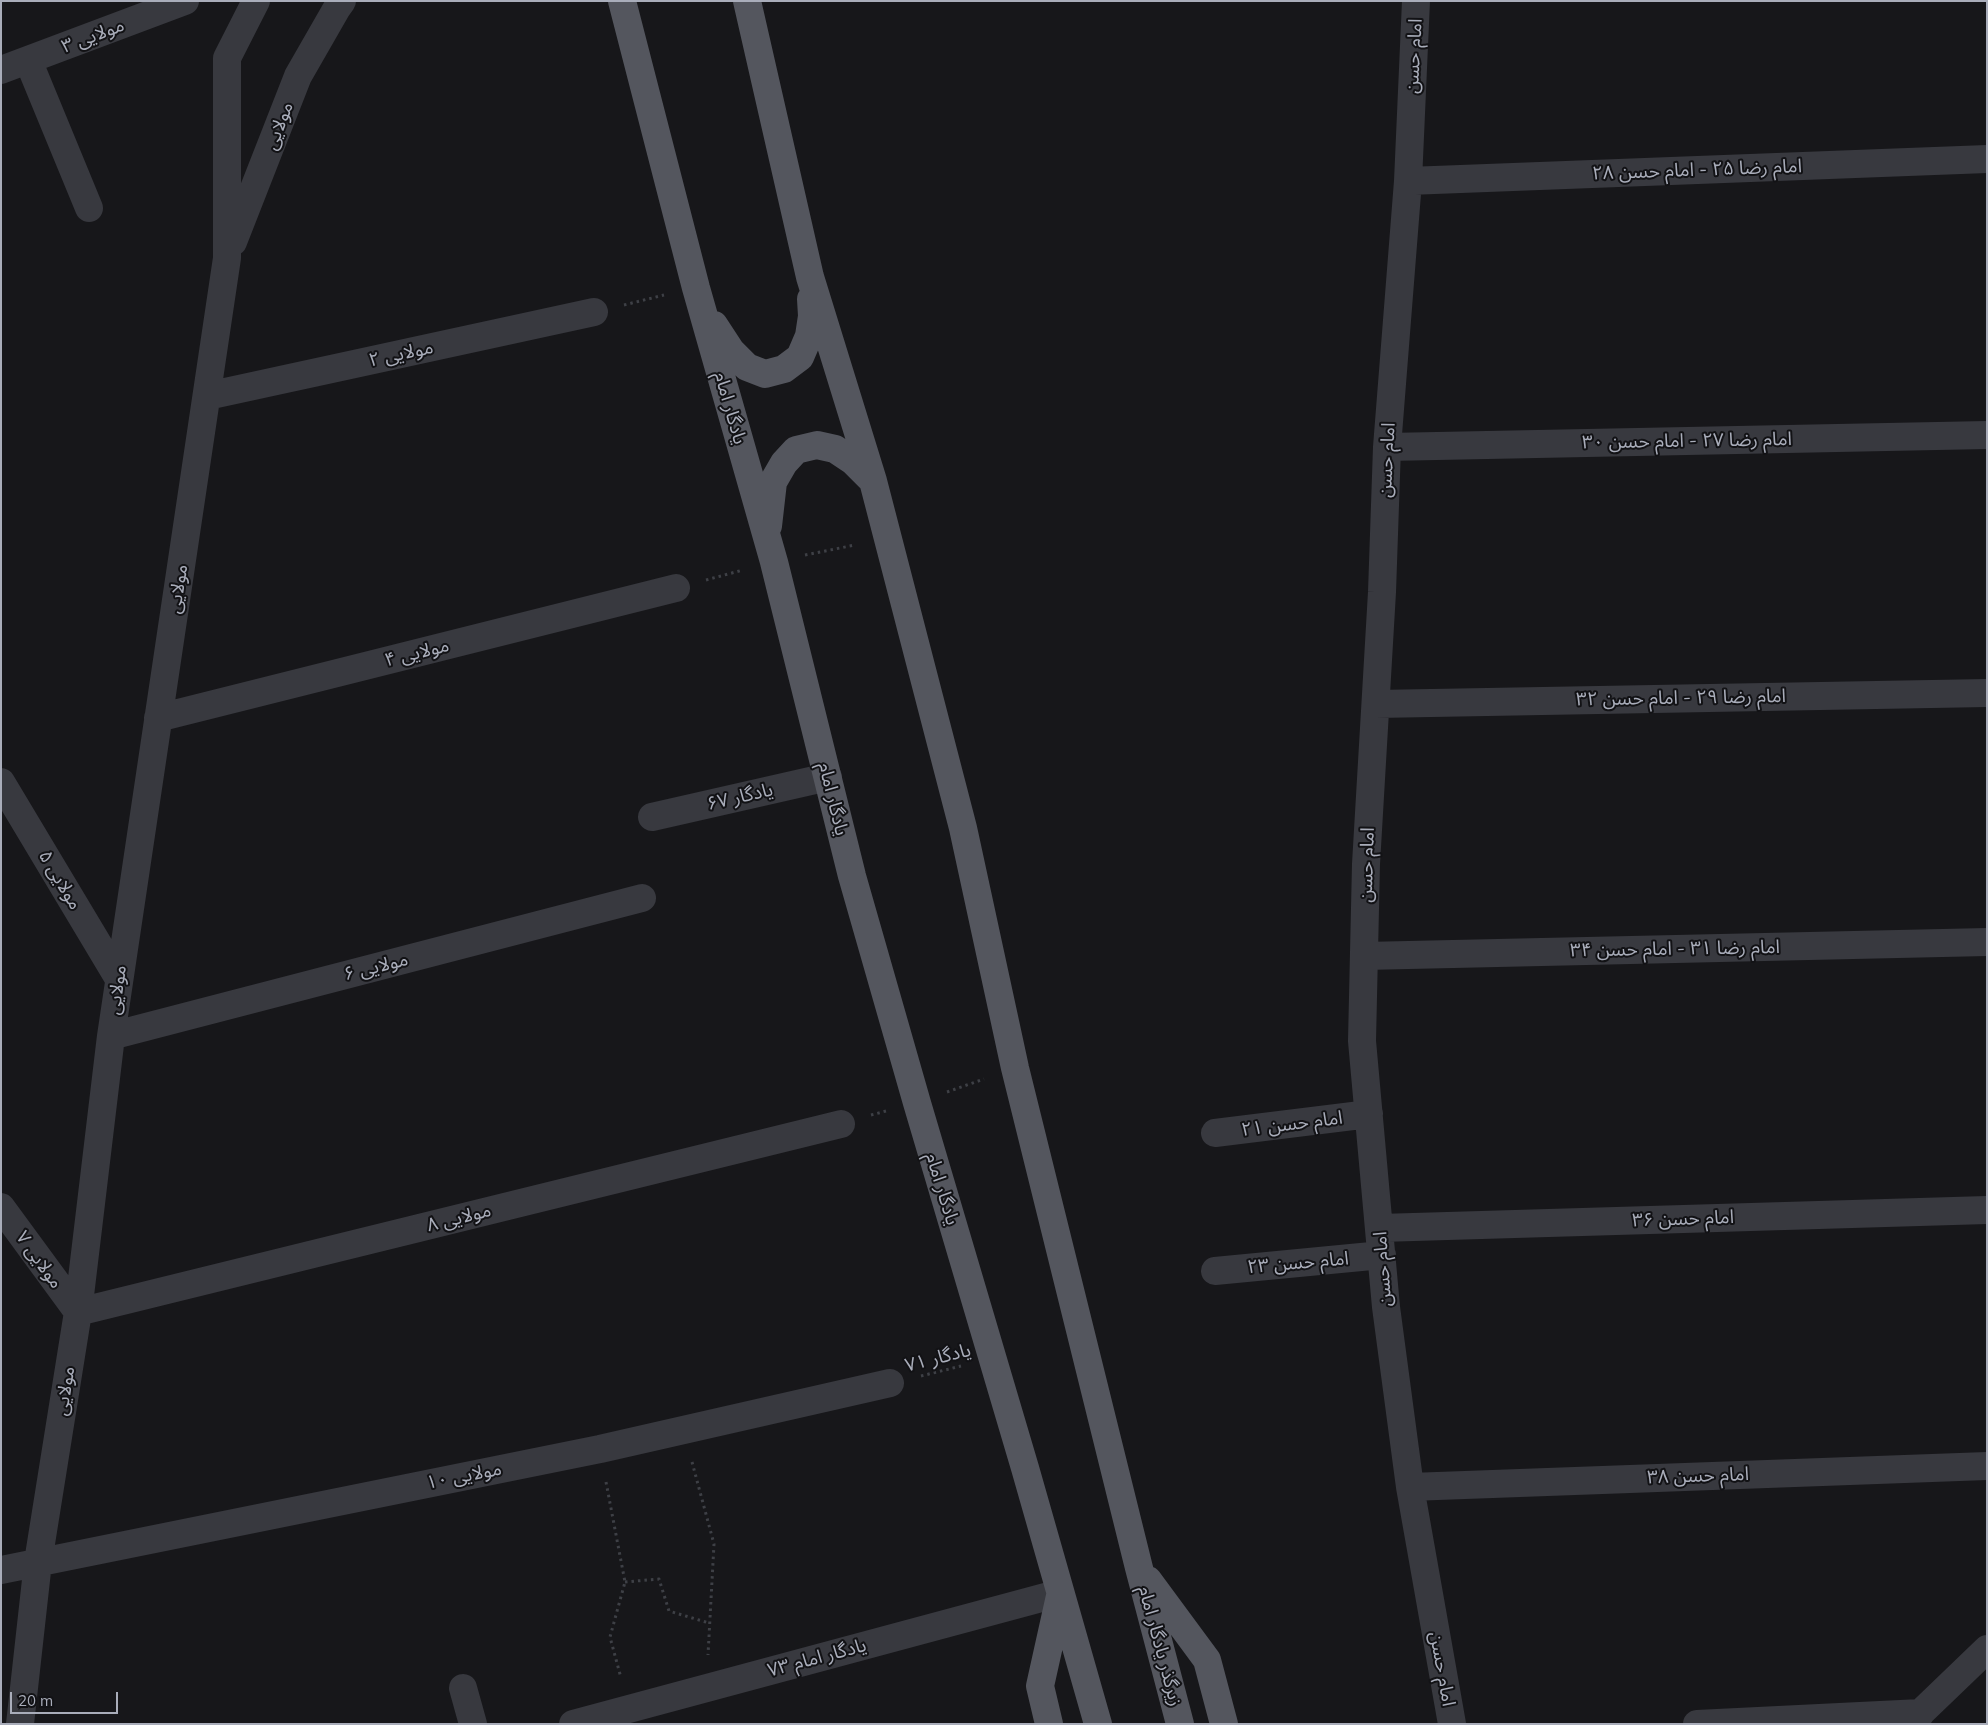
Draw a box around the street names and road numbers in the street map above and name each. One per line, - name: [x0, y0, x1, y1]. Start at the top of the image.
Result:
- street label: مولایی ۳: [58, 14, 128, 58]
- street label: امام حسن: [1401, 18, 1427, 94]
- street label: مولایی: [259, 99, 299, 153]
- street label: امام رضا ۲۵ - امام حسن ۲۸: [1592, 155, 1802, 185]
- street label: مولایی ۲: [367, 336, 435, 372]
- street label: یادگار امام: [709, 369, 751, 447]
- street label: امام حسن: [1374, 422, 1400, 498]
- street label: امام رضا ۲۷ - امام حسن ۳۰: [1582, 428, 1792, 454]
- street label: مولایی: [163, 563, 193, 615]
- street label: مولایی ۴: [382, 634, 452, 672]
- street label: امام رضا ۲۹ - امام حسن ۳۲: [1576, 685, 1786, 711]
- street label: یادگار امام: [813, 760, 853, 838]
- street label: یادگار ۶۷: [705, 778, 775, 816]
- street label: امام حسن: [1354, 827, 1380, 903]
- street label: مولایی ۵: [33, 846, 87, 914]
- street label: امام رضا ۳۱ - امام حسن ۳۴: [1570, 936, 1780, 962]
- street label: مولایی ۶: [341, 948, 411, 986]
- street label: مولایی: [102, 964, 132, 1016]
- street label: امام حسن ۲۱: [1240, 1106, 1344, 1142]
- street label: یادگار امام: [920, 1150, 964, 1228]
- street label: مولایی ۸: [424, 1199, 494, 1237]
- street label: امام حسن ۳۶: [1632, 1206, 1734, 1232]
- street label: مولایی ۷: [11, 1227, 67, 1293]
- street label: امام حسن: [1369, 1231, 1397, 1307]
- street label: امام حسن ۲۳: [1246, 1247, 1350, 1279]
- street label: یادگار ۷۱: [903, 1339, 973, 1377]
- street label: مولایی: [50, 1365, 80, 1417]
- street label: مولایی ۱۰: [424, 1458, 504, 1494]
- street label: امام حسن ۳۸: [1647, 1463, 1749, 1489]
- street label: زیرگذر یادگار امام: [1133, 1583, 1187, 1709]
- street label: امام حسن: [1424, 1630, 1460, 1708]
- street label: یادگار امام ۷۳: [765, 1634, 869, 1682]

